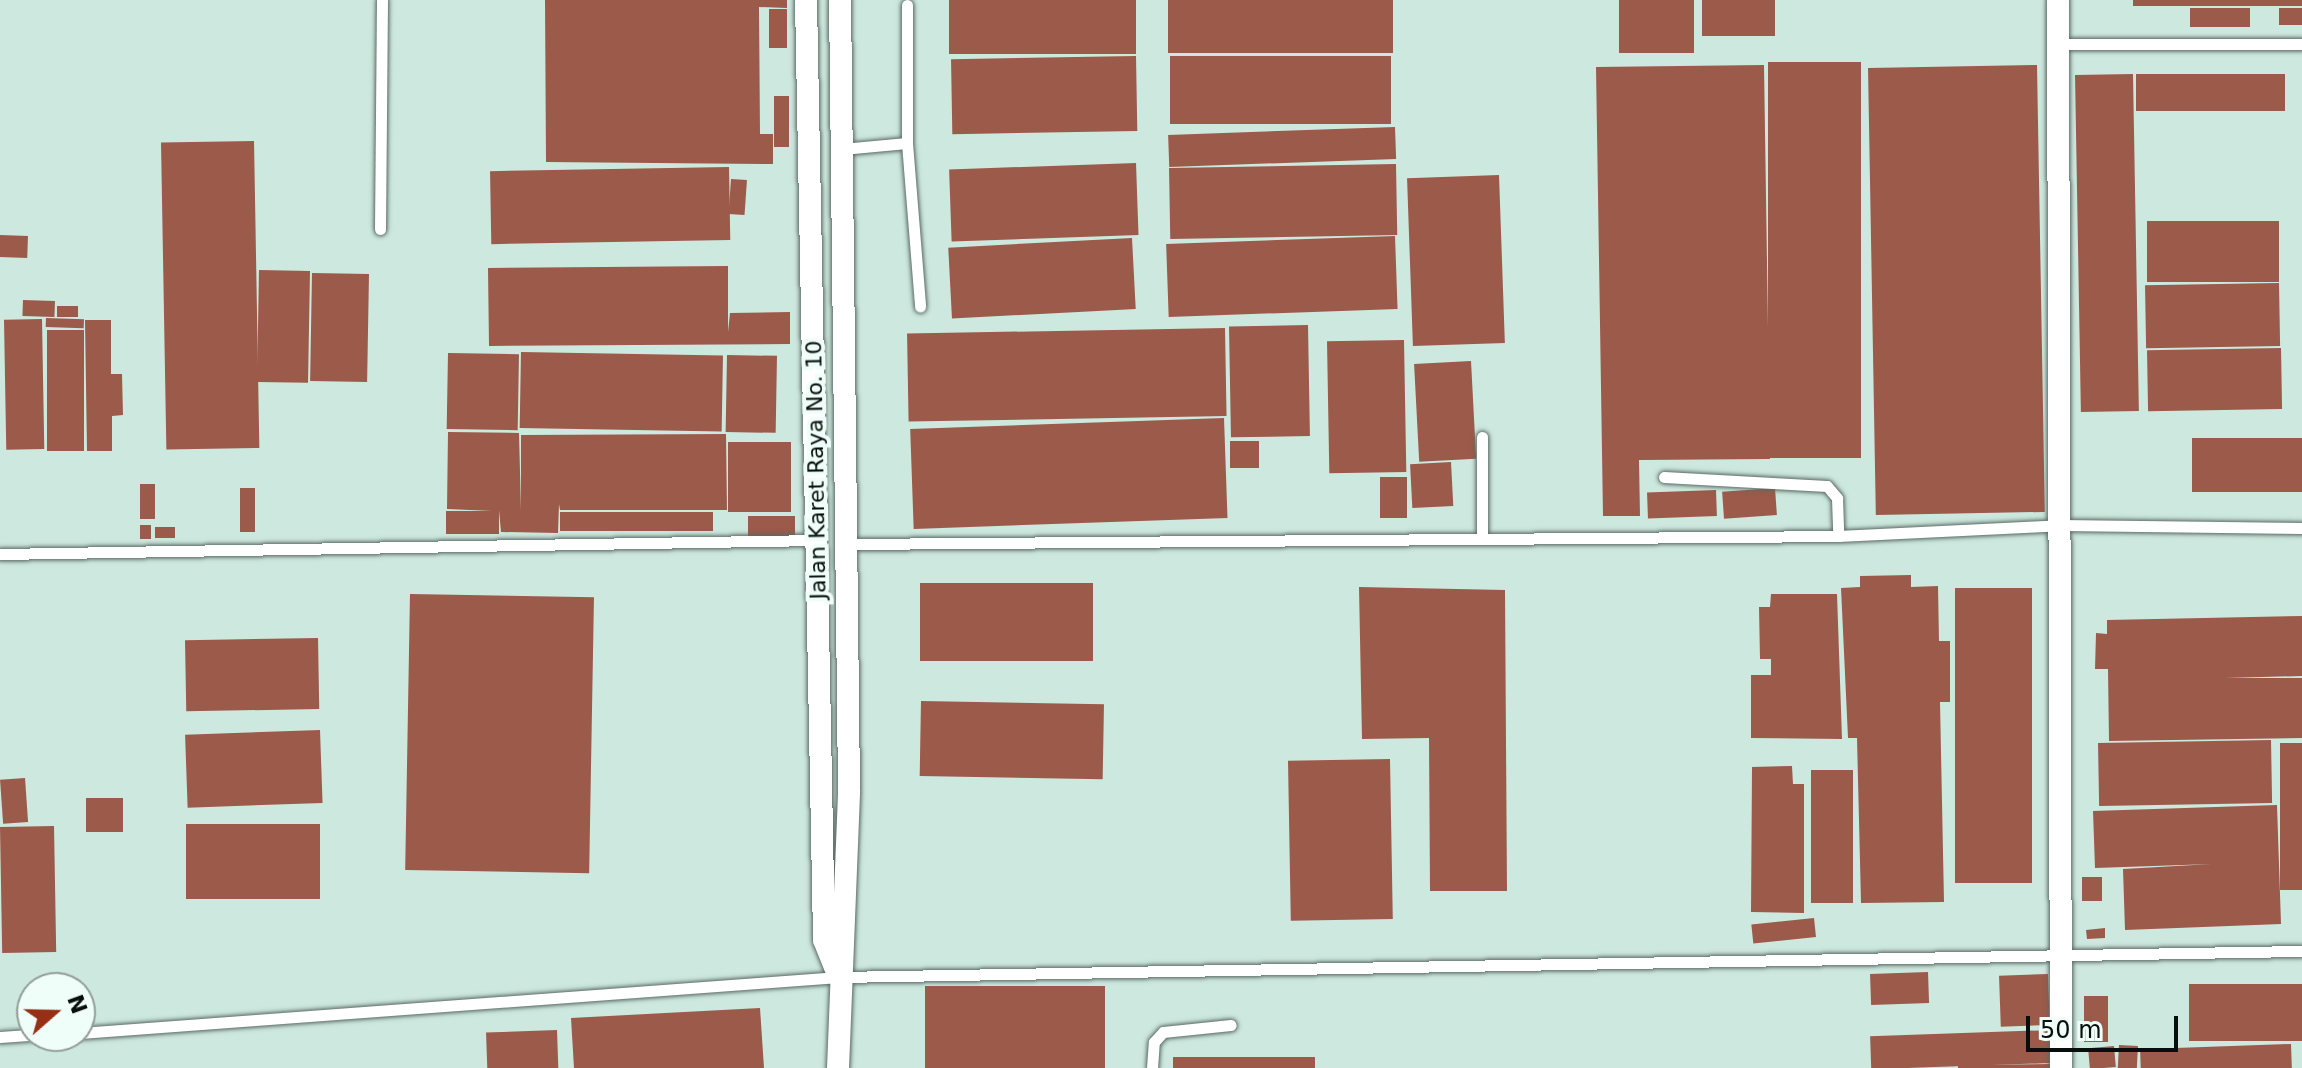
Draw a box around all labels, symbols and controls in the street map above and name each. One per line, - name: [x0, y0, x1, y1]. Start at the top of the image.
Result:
- street label: Jalan Karet Raya No. 10: [801, 340, 831, 600]
- north arrow: [16, 972, 96, 1052]
- text: N: [62, 991, 92, 1017]
- scale bar: [2030, 1000, 2182, 1050]
- text: 50 m: [2040, 1016, 2102, 1044]

